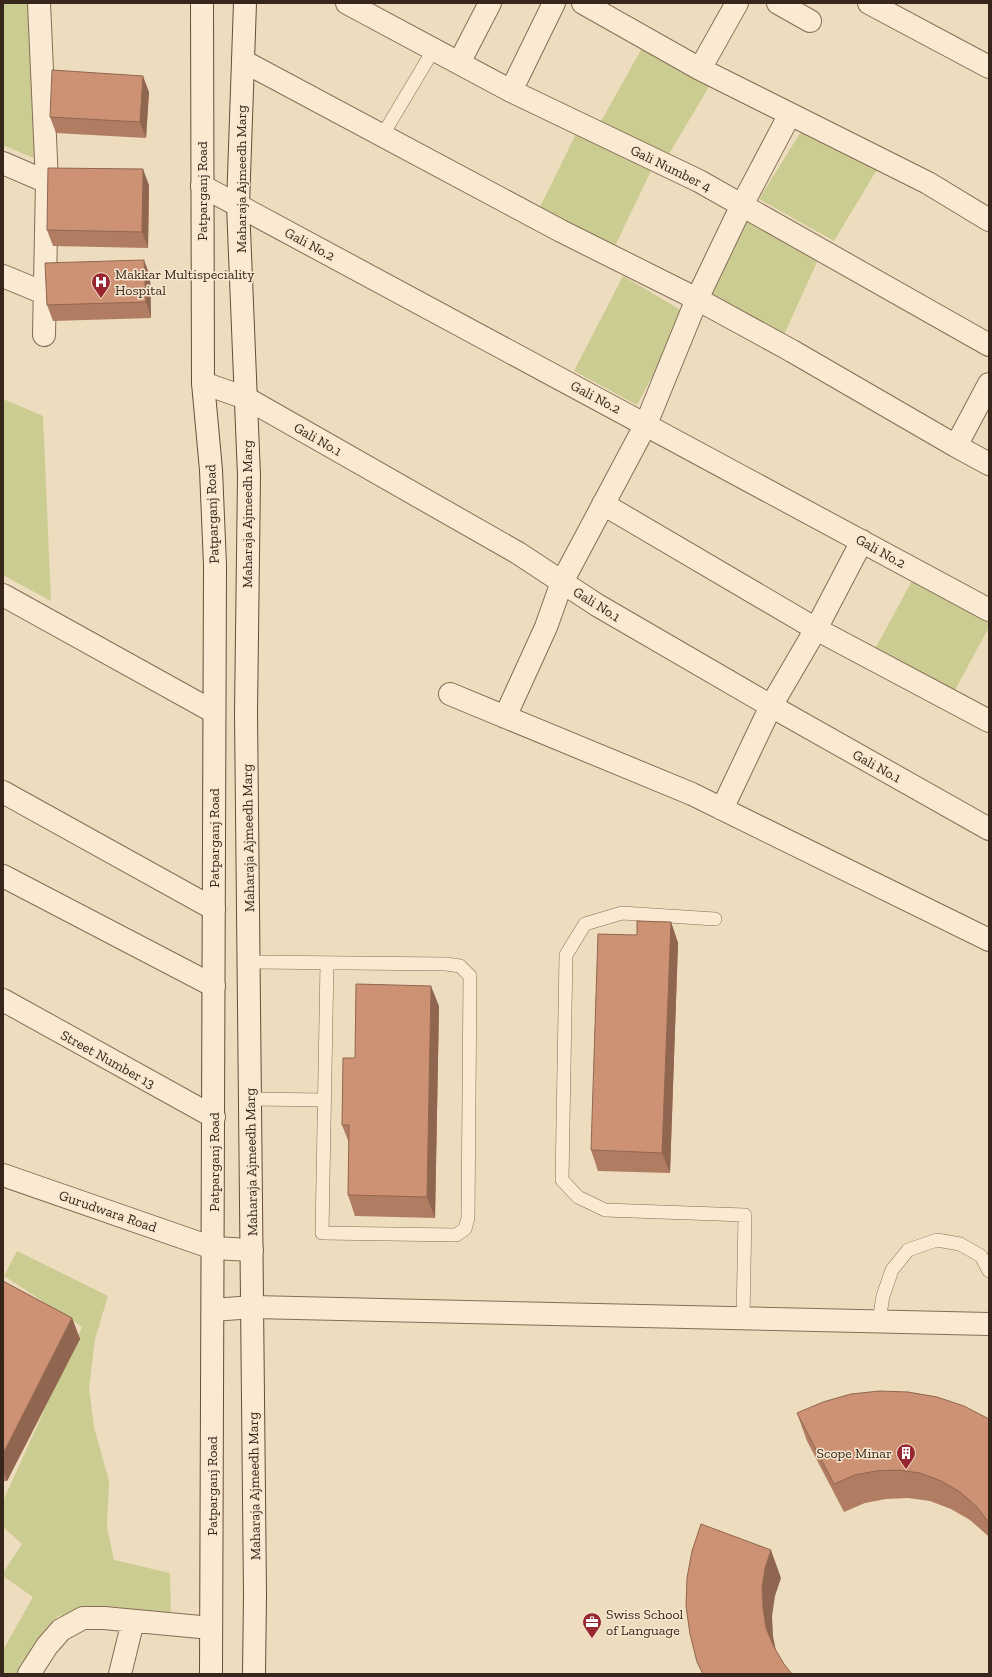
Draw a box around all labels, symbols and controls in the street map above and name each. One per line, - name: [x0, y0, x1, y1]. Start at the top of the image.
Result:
- street label: Maharaja Ajmeedh Marg: [233, 105, 250, 253]
- street label: Patparganj Road: [194, 141, 211, 241]
- street label: Gali Number 4: [628, 142, 714, 196]
- street label: Gali No.2: [282, 224, 338, 265]
- place label: Makkar Multispeciality Hospital: [115, 266, 255, 299]
- hospital icon: Makkar Multispeciality Hospital: [90, 271, 112, 299]
- street label: Gali No.2: [568, 377, 624, 418]
- street label: Gali No.1: [291, 419, 345, 460]
- street label: Maharaja Ajmeedh Marg: [239, 440, 256, 588]
- street label: Patparganj Road: [202, 464, 223, 564]
- street label: Gali No.2: [853, 531, 909, 572]
- street label: Gali No.1: [570, 583, 624, 626]
- street label: Gali No.1: [850, 746, 904, 787]
- street label: Maharaja Ajmeedh Marg: [239, 764, 258, 912]
- street label: Patparganj Road: [206, 788, 223, 888]
- street label: Street Number 13: [58, 1027, 158, 1092]
- street label: Maharaja Ajmeedh Marg: [242, 1088, 261, 1236]
- street label: Patparganj Road: [206, 1112, 223, 1212]
- street label: Gurudwara Road: [57, 1187, 159, 1236]
- street label: Maharaja Ajmeedh Marg: [245, 1412, 264, 1560]
- street label: Patparganj Road: [204, 1436, 221, 1536]
- building icon: Scope Minar: [895, 1442, 917, 1470]
- place label: Scope Minar: [816, 1445, 892, 1462]
- place label: Swiss School of Language: [606, 1606, 684, 1639]
- office icon: Swiss School of Language: [581, 1611, 603, 1639]

